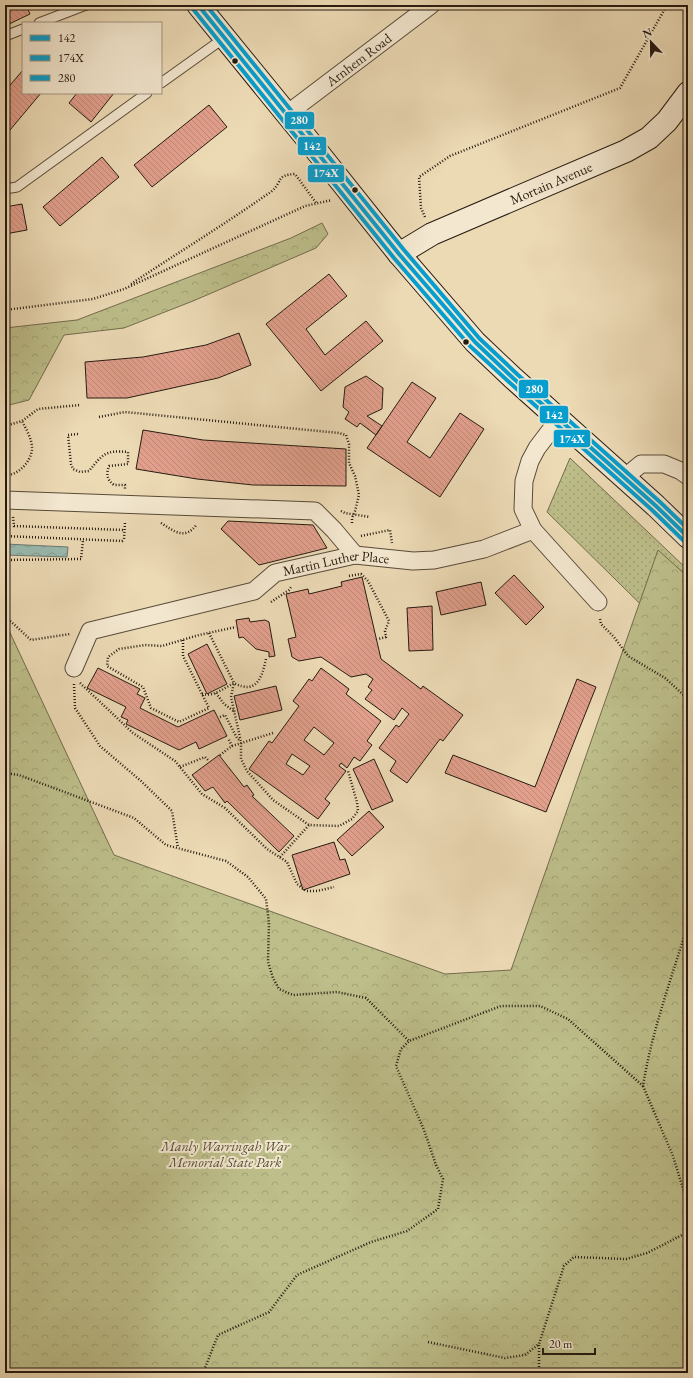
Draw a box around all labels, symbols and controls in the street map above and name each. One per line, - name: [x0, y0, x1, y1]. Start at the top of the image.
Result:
- legend: [22, 22, 162, 94]
- north arrow: [631, 22, 671, 62]
- text: N: [641, 25, 654, 41]
- street label: Arnhem Road: [322, 29, 396, 91]
- text: 142: [58, 30, 76, 46]
- text: 174X: [58, 50, 84, 66]
- unlabelled marker: [230, 56, 240, 66]
- text: 280: [58, 70, 76, 86]
- line badge: 280: [284, 111, 315, 130]
- text: 280: [290, 113, 308, 127]
- line badge: 142: [297, 136, 327, 156]
- text: 142: [303, 139, 321, 153]
- street label: Mortain Avenue: [507, 157, 595, 209]
- line badge: 174X: [307, 164, 345, 183]
- text: 174X: [313, 166, 340, 180]
- unlabelled marker: [350, 185, 360, 195]
- unlabelled marker: [461, 337, 471, 347]
- line badge: 280: [518, 379, 549, 399]
- text: 280: [525, 382, 543, 396]
- line badge: 142: [539, 405, 569, 424]
- text: 142: [545, 408, 563, 422]
- line badge: 174X: [553, 429, 591, 448]
- text: 174X: [559, 432, 586, 446]
- street label: Martin Luther Place: [281, 546, 391, 580]
- park label: Manly Warringah War Memorial State Park: [160, 1137, 290, 1171]
- scale bar: [543, 1330, 595, 1356]
- text: 20 m: [549, 1336, 573, 1352]

